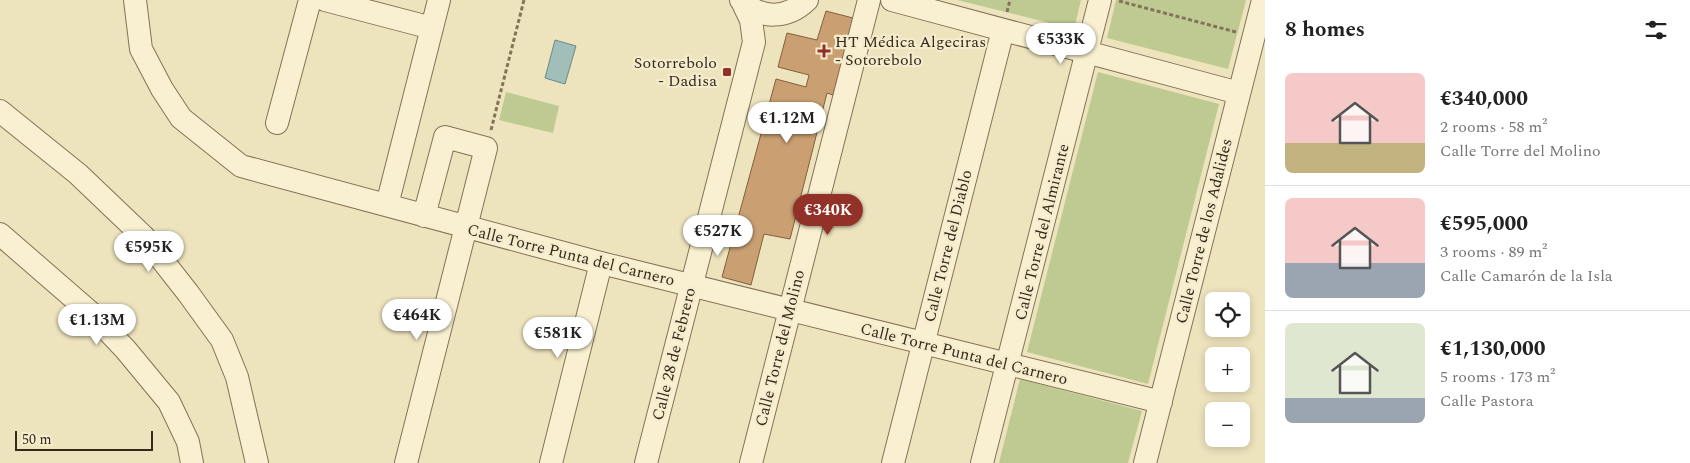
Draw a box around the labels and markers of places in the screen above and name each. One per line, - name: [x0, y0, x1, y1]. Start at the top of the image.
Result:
- pin: €533K: [1026, 22, 1096, 65]
- place label: HT Médica Algeciras - Sotorebolo: [835, 30, 986, 72]
- marker: HT Médica Algeciras - Sotorebolo: [817, 44, 831, 58]
- place label: Sotorrebolo - Dadisa: [634, 51, 717, 93]
- marker: Sotorrebolo - Dadisa: [721, 66, 733, 78]
- pin: €1.12M: [746, 102, 828, 144]
- pin: €340K: [793, 194, 863, 236]
- pin: €527K: [683, 214, 753, 257]
- pin: €595K: [114, 230, 184, 273]
- pin: €464K: [382, 298, 452, 341]
- pin: €1.13M: [56, 304, 138, 346]
- pin: €581K: [523, 316, 593, 359]

